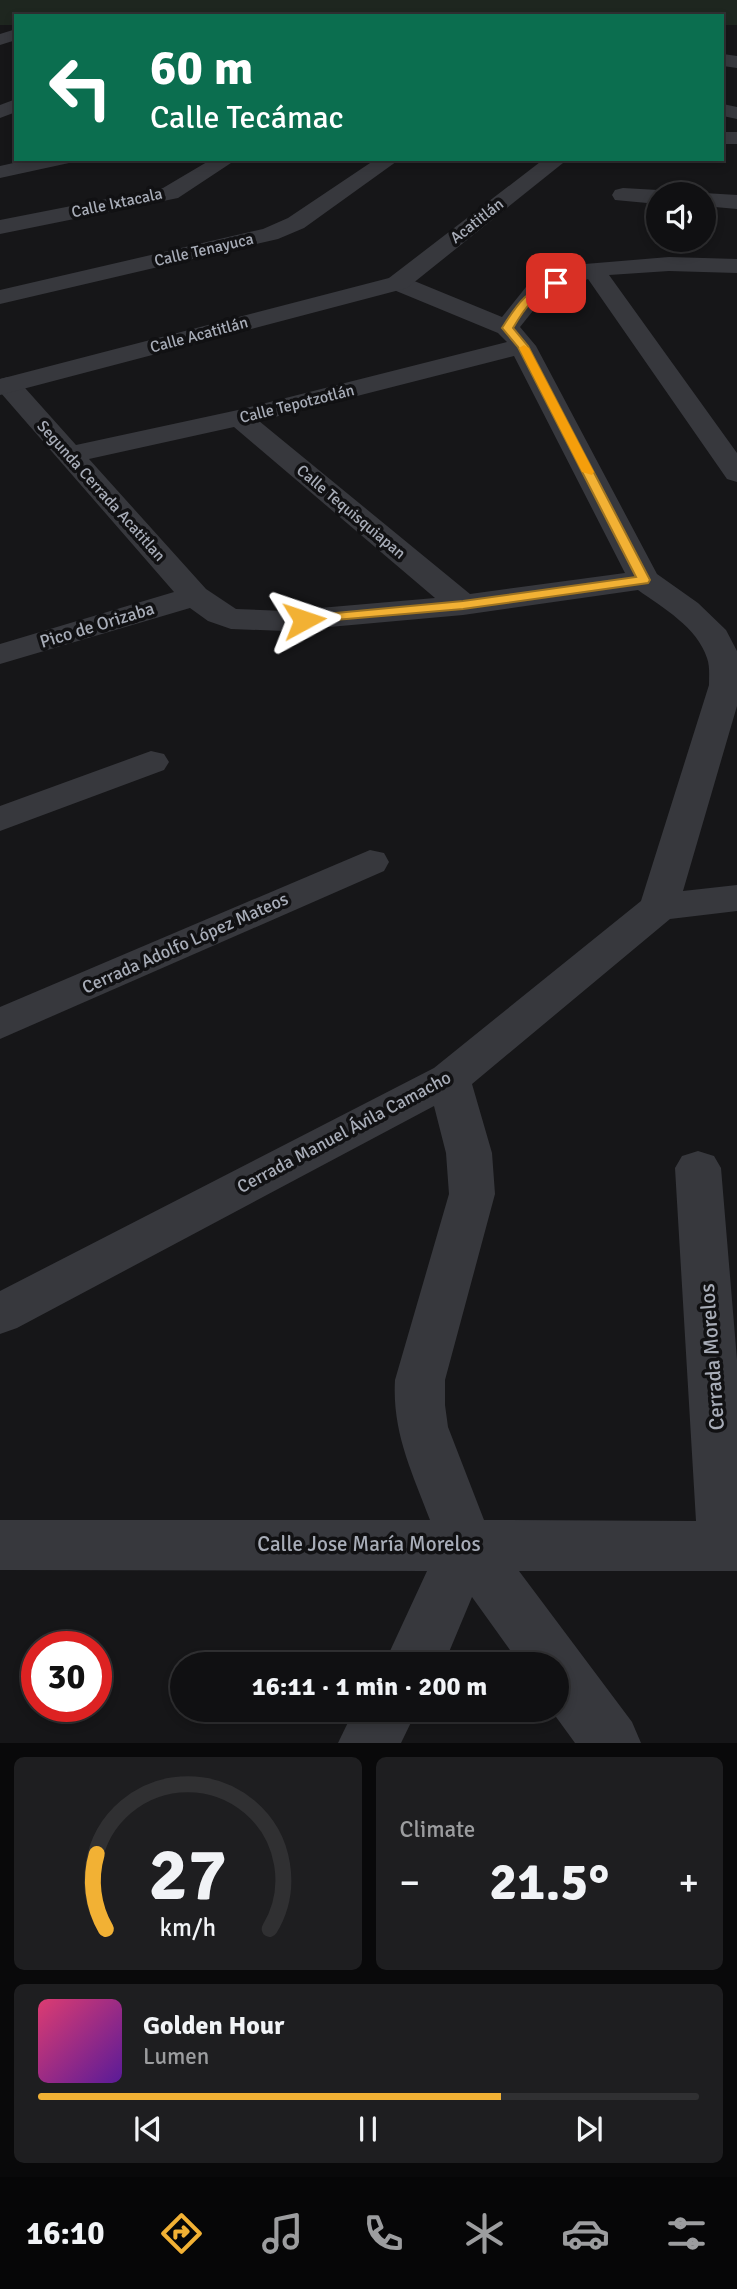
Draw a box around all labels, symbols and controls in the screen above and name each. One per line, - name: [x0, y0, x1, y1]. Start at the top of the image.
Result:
- text: 60 m: [150, 38, 253, 98]
- icon: left: [35, 42, 126, 133]
- text: Calle Tecámac: [150, 98, 344, 137]
- map controls: [646, 182, 716, 252]
- button: sound: [646, 182, 716, 252]
- street label: Calle Ixtacala: [70, 184, 164, 222]
- street label: Acatitlán: [446, 194, 508, 248]
- street label: Calle Tenayuca: [152, 229, 256, 271]
- pin: [526, 253, 586, 313]
- icon: arrive: [537, 264, 575, 302]
- street label: Calle Acatitlán: [148, 312, 250, 358]
- street label: Calle Tepotzotlán: [238, 380, 356, 428]
- street label: Segunda Cerrada Acatitlan: [32, 416, 170, 566]
- street label: Calle Tequisquiapan: [292, 461, 410, 563]
- position arrow: [267, 583, 341, 657]
- street label: Pico de Orizaba: [37, 597, 157, 653]
- street label: Cerrada Adolfo López Mateos: [79, 887, 292, 998]
- street label: Cerrada Manuel Ávila Camacho: [233, 1066, 455, 1198]
- street label: Cerrada Morelos: [694, 1283, 730, 1431]
- street label: Calle Jose María Morelos: [257, 1531, 481, 1557]
- speed limit sign: 30: [21, 1631, 112, 1722]
- text: 16:11 · 1 min · 200 m: [252, 1671, 487, 1703]
- text: Climate: [400, 1815, 475, 1844]
- text: 27: [148, 1832, 227, 1921]
- text: 21.5°: [489, 1850, 609, 1914]
- text: −: [400, 1859, 420, 1906]
- text: +: [678, 1859, 699, 1906]
- text: km/h: [159, 1912, 216, 1943]
- text: Golden Hour: [143, 2010, 284, 2042]
- text: Lumen: [143, 2042, 209, 2071]
- icon: previous: [129, 2110, 167, 2148]
- icon: pause: [349, 2110, 387, 2148]
- icon: next: [570, 2110, 608, 2148]
- icon: directions: [157, 2209, 206, 2258]
- icon: music: [258, 2209, 307, 2258]
- icon: phone: [359, 2209, 408, 2258]
- icon: climate: [460, 2209, 509, 2258]
- icon: car: [561, 2209, 610, 2258]
- icon: filters: [662, 2209, 711, 2258]
- text: 16:10: [26, 2214, 105, 2253]

